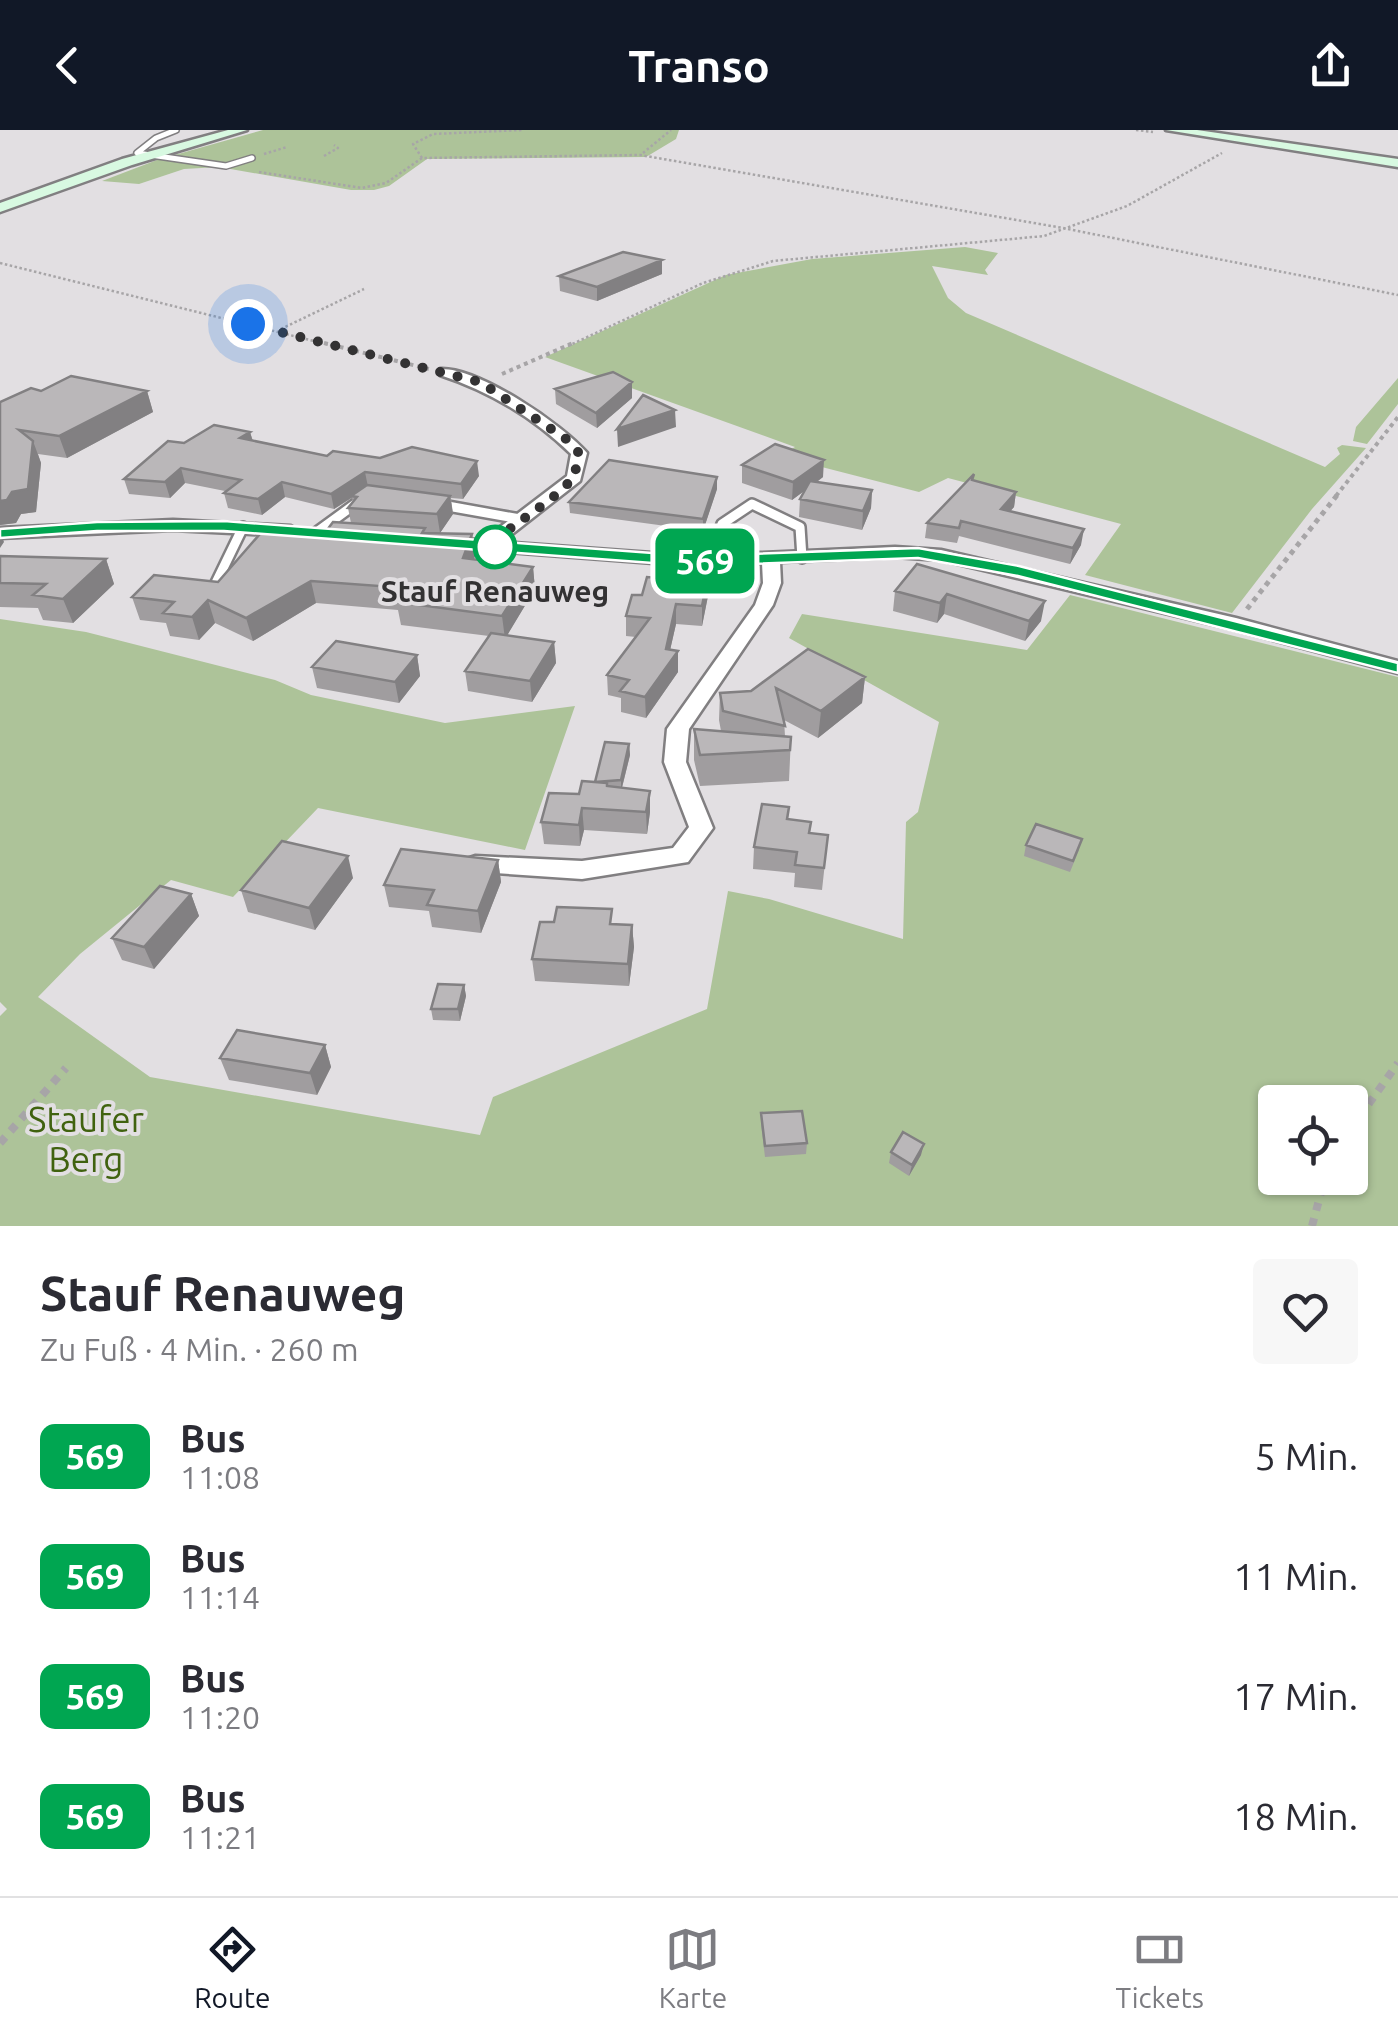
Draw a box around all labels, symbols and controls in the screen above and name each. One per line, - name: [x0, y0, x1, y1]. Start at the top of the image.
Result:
- icon: back: [40, 38, 95, 93]
- icon: share: [1303, 38, 1358, 93]
- text: Transo: [628, 40, 770, 91]
- your location: [223, 299, 273, 349]
- marker: Stauf Renauweg: [474, 526, 516, 568]
- line badge: 569: [648, 528, 762, 594]
- text: 569: [675, 541, 735, 581]
- place label: Stauf Renauweg: [381, 574, 609, 608]
- map controls: [1258, 1085, 1368, 1195]
- button: locate: [1258, 1085, 1368, 1195]
- park label: Staufer Berg: [28, 1099, 144, 1179]
- button: heart: [1253, 1259, 1358, 1364]
- text: Stauf Renauweg: [40, 1266, 406, 1320]
- text: Zu Fuß · 4 Min. · 260 m: [40, 1331, 359, 1367]
- text: Bus: [180, 1417, 245, 1459]
- text: 5 Min.: [1255, 1435, 1358, 1477]
- text: 569: [65, 1436, 125, 1476]
- text: 11:08: [180, 1459, 260, 1495]
- text: Bus: [180, 1537, 245, 1579]
- text: 11 Min.: [1233, 1555, 1358, 1597]
- text: 569: [65, 1556, 125, 1596]
- text: 11:14: [180, 1579, 260, 1615]
- text: Bus: [180, 1657, 245, 1699]
- text: 17 Min.: [1233, 1675, 1358, 1717]
- text: 569: [65, 1676, 125, 1716]
- text: 11:20: [180, 1699, 260, 1735]
- text: Bus: [180, 1777, 245, 1819]
- text: 18 Min.: [1233, 1795, 1358, 1837]
- text: 569: [65, 1796, 125, 1836]
- text: 11:21: [180, 1819, 260, 1855]
- tab: Route: [194, 1922, 270, 2013]
- tab: Karte: [659, 1922, 727, 2013]
- tab: Tickets: [1116, 1922, 1204, 2013]

